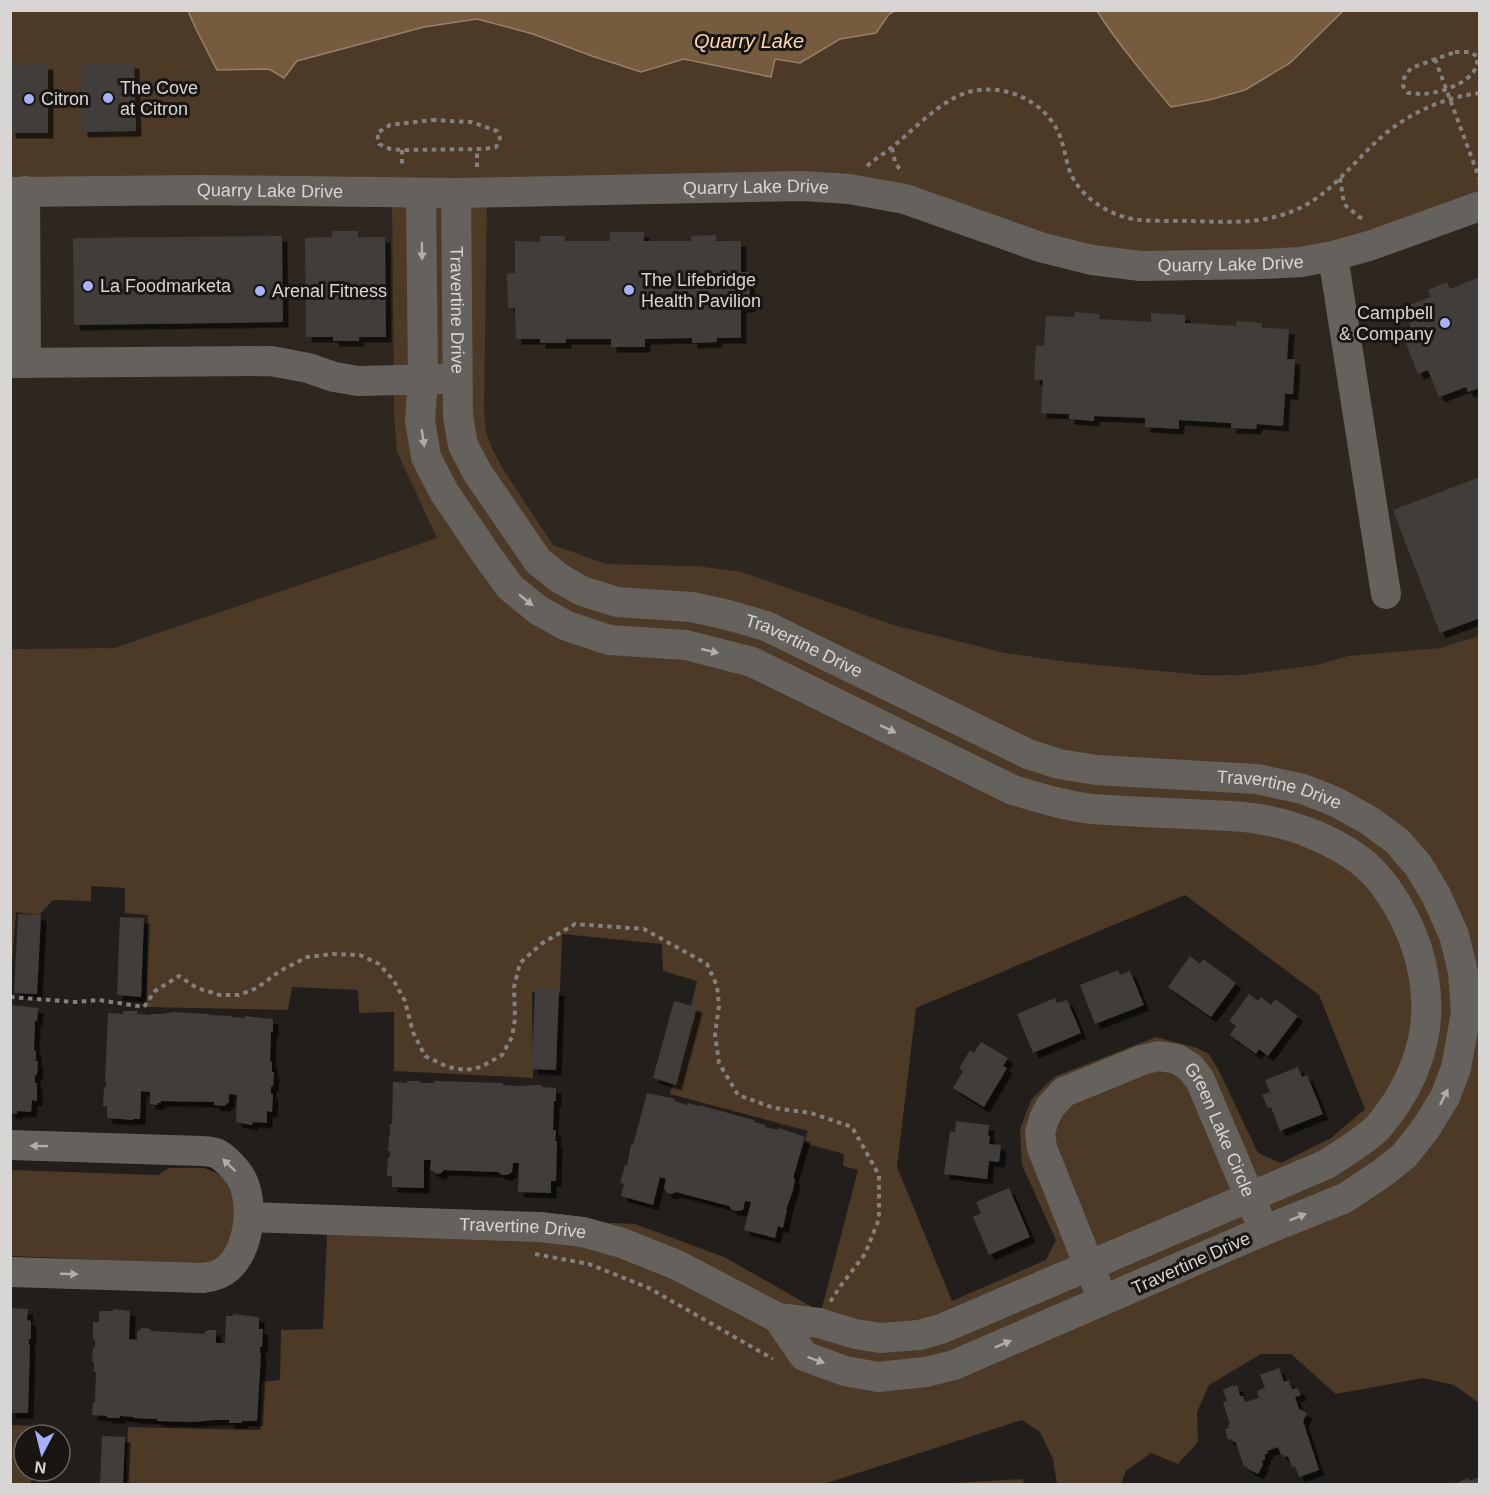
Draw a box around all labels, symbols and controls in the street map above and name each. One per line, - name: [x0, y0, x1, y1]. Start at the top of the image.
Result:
- water label: Quarry Lake: [694, 30, 804, 52]
- place label: The Cove at Citron: [120, 78, 198, 119]
- place label: Citron: [41, 89, 89, 109]
- marker: The Cove at Citron: [101, 91, 115, 105]
- marker: Citron: [22, 92, 36, 106]
- street label: Quarry Lake Drive: [683, 176, 830, 198]
- street label: Quarry Lake Drive: [197, 180, 343, 202]
- one-way arrow: [417, 242, 427, 261]
- street label: Travertine Drive: [446, 246, 468, 374]
- street label: Quarry Lake Drive: [1157, 252, 1304, 276]
- place label: The Lifebridge Health Pavilion: [641, 270, 761, 311]
- place label: La Foodmarketa: [100, 276, 232, 296]
- marker: La Foodmarketa: [81, 279, 95, 293]
- place label: Arenal Fitness: [272, 281, 387, 301]
- marker: The Lifebridge Health Pavilion: [622, 283, 636, 297]
- marker: Arenal Fitness: [253, 284, 267, 298]
- place label: Campbell & Company: [1339, 303, 1433, 344]
- marker: Campbell & Company: [1438, 316, 1452, 330]
- one-way arrow: [418, 428, 427, 447]
- one-way arrow: [518, 594, 533, 606]
- street label: Travertine Drive: [743, 611, 866, 682]
- one-way arrow: [701, 646, 719, 656]
- one-way arrow: [879, 723, 897, 733]
- street label: Travertine Drive: [1216, 767, 1344, 813]
- street label: Green Lake Circle: [1180, 1059, 1258, 1200]
- one-way arrow: [1438, 1088, 1448, 1106]
- one-way arrow: [29, 1141, 48, 1151]
- one-way arrow: [221, 1158, 236, 1172]
- one-way arrow: [1289, 1212, 1307, 1222]
- street label: Travertine Drive: [459, 1214, 587, 1242]
- street label: Travertine Drive: [1129, 1228, 1253, 1298]
- one-way arrow: [59, 1269, 78, 1279]
- one-way arrow: [994, 1339, 1012, 1349]
- one-way arrow: [807, 1356, 825, 1366]
- north arrow: [12, 1423, 72, 1483]
- text: N: [33, 1458, 47, 1477]

